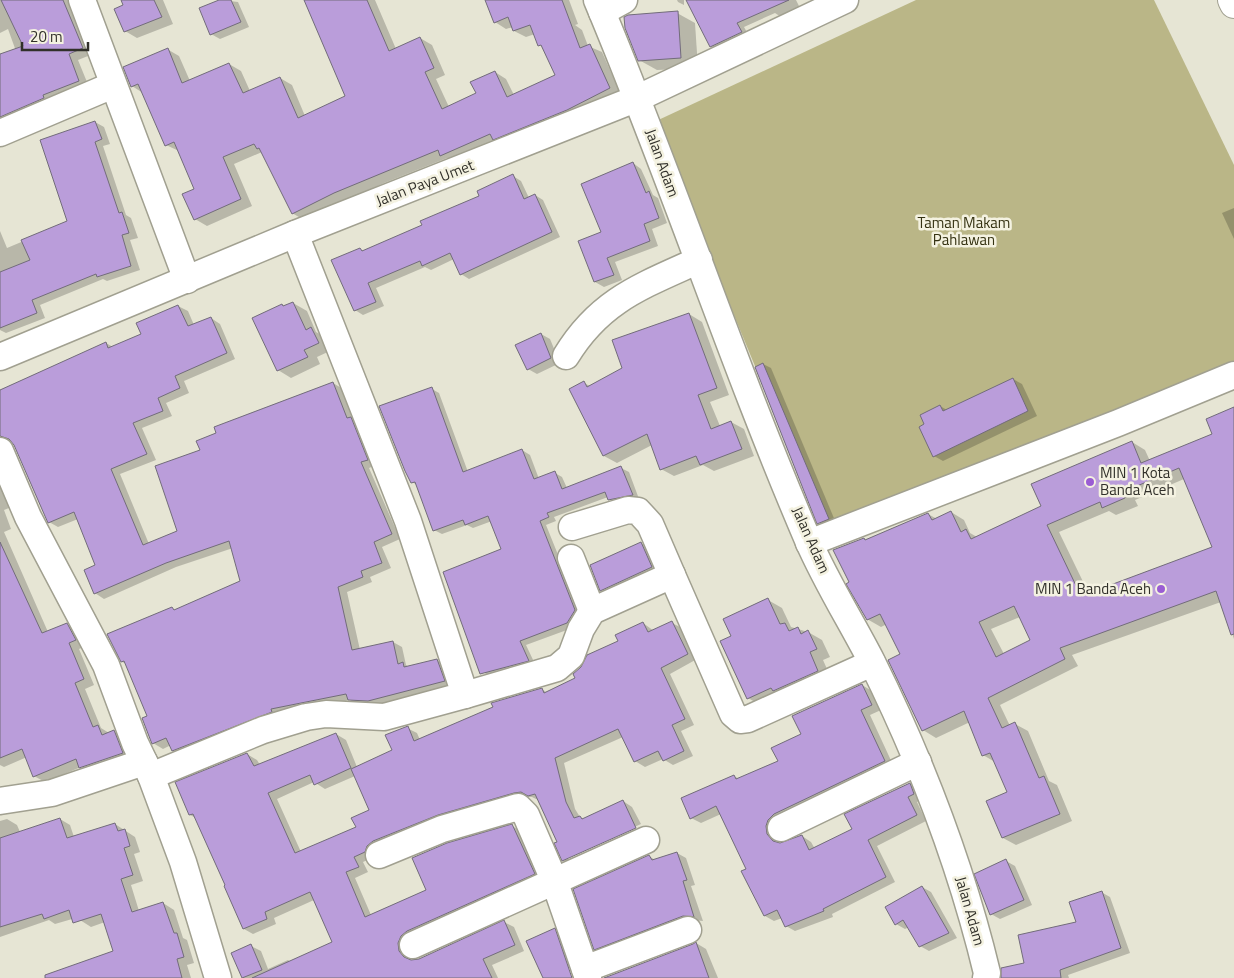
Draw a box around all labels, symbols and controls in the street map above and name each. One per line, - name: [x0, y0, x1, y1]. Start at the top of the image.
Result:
- scale bar: [22, 20, 89, 52]
- text: 20 m: [30, 25, 63, 48]
- street label: Jalan Adam: [640, 126, 685, 200]
- street label: Jalan Paya Umet: [372, 153, 478, 212]
- park label: Taman Makam Pahlawan: [918, 211, 1010, 251]
- place label: MIN 1 Kota Banda Aceh: [1100, 461, 1175, 501]
- marker: MIN 1 Kota Banda Aceh: [1084, 476, 1096, 488]
- street label: Jalan Adam: [787, 503, 836, 577]
- place label: MIN 1 Banda Aceh: [1035, 577, 1151, 600]
- marker: MIN 1 Banda Aceh: [1155, 583, 1167, 595]
- street label: Jalan Adam: [950, 874, 991, 948]

